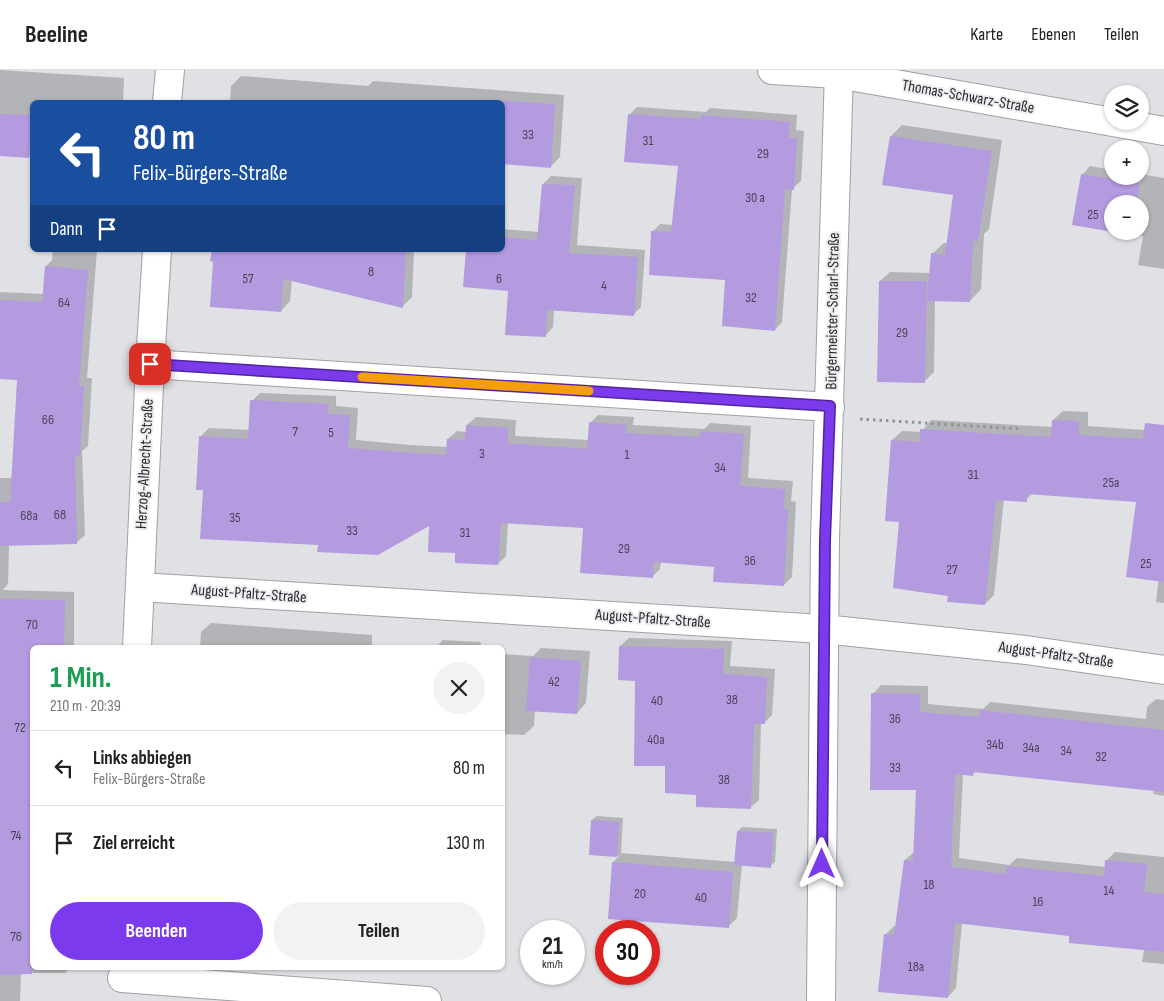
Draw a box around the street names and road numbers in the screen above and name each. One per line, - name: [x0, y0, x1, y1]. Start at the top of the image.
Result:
- street label: Thomas-Schwarz-Straße: [900, 76, 1036, 118]
- street label: Bürgermeister-Scharl-Straße: [822, 232, 844, 390]
- street label: Herzog-Albrecht-Straße: [132, 398, 158, 530]
- street label: August-Pfaltz-Straße: [190, 580, 307, 608]
- street label: August-Pfaltz-Straße: [594, 605, 711, 633]
- street label: August-Pfaltz-Straße: [997, 637, 1114, 672]

